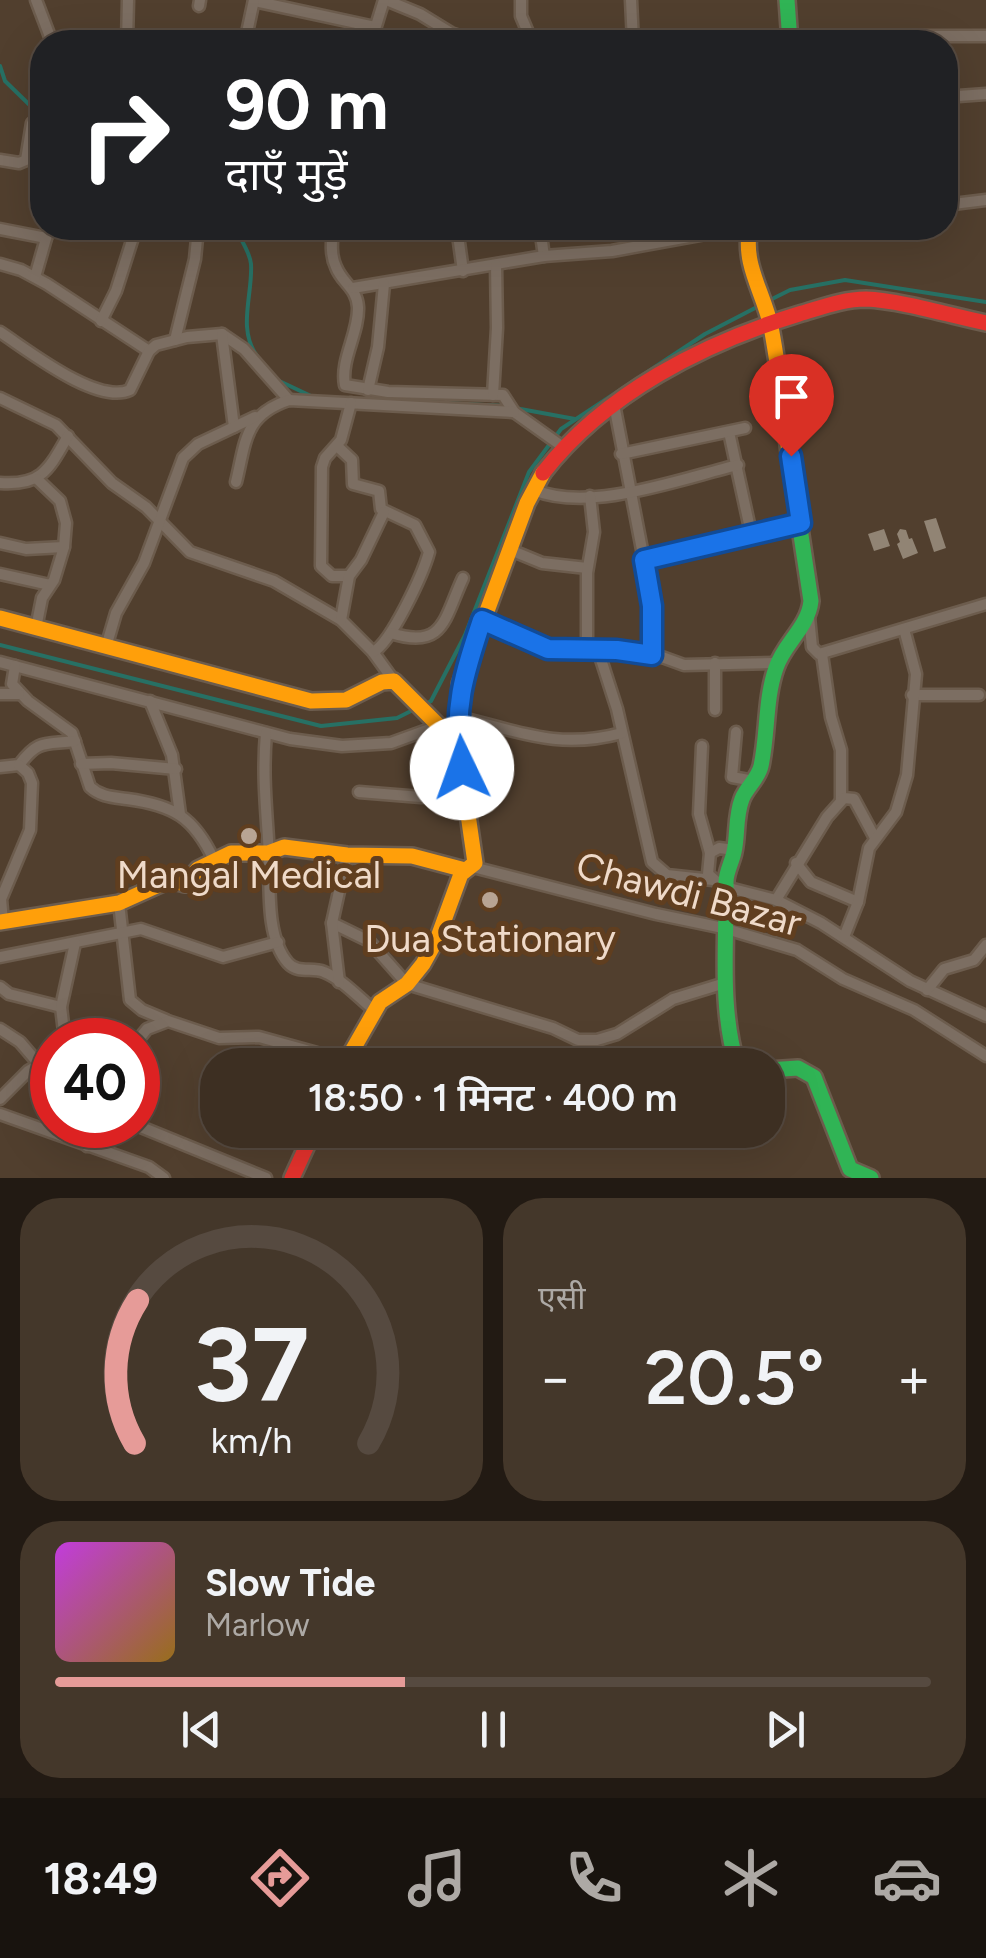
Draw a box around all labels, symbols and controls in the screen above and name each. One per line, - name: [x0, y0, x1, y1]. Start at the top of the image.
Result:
- text: 90 m: [225, 62, 389, 147]
- icon: right: [60, 70, 190, 200]
- text: दाएँ मुड़ें: [225, 147, 348, 201]
- pin: [749, 354, 834, 457]
- icon: arrive: [764, 369, 819, 424]
- position arrow: [410, 716, 514, 820]
- marker: Mangal Medical: [238, 825, 260, 847]
- street label: Chawdi Bazar: [571, 842, 807, 946]
- place label: Mangal Medical: [117, 852, 381, 898]
- marker: Dua Stationary: [479, 889, 501, 911]
- place label: Dua Stationary: [364, 916, 616, 962]
- speed limit sign: 40: [30, 1018, 160, 1148]
- text: 18:50 · 1 मिनट · 400 m: [308, 1075, 677, 1121]
- text: एसी: [538, 1279, 586, 1317]
- text: 37: [194, 1302, 309, 1427]
- text: 20.5°: [644, 1333, 825, 1423]
- text: −: [538, 1345, 572, 1411]
- text: +: [897, 1345, 931, 1411]
- text: km/h: [211, 1419, 292, 1462]
- text: Slow Tide: [205, 1560, 375, 1606]
- text: Marlow: [205, 1606, 309, 1644]
- icon: previous: [174, 1702, 229, 1757]
- icon: pause: [466, 1702, 521, 1757]
- icon: next: [758, 1702, 813, 1757]
- icon: directions: [245, 1843, 315, 1913]
- icon: music: [402, 1843, 472, 1913]
- icon: phone: [559, 1843, 629, 1913]
- icon: climate: [716, 1843, 786, 1913]
- icon: car: [872, 1843, 942, 1913]
- text: 18:49: [43, 1851, 158, 1905]

